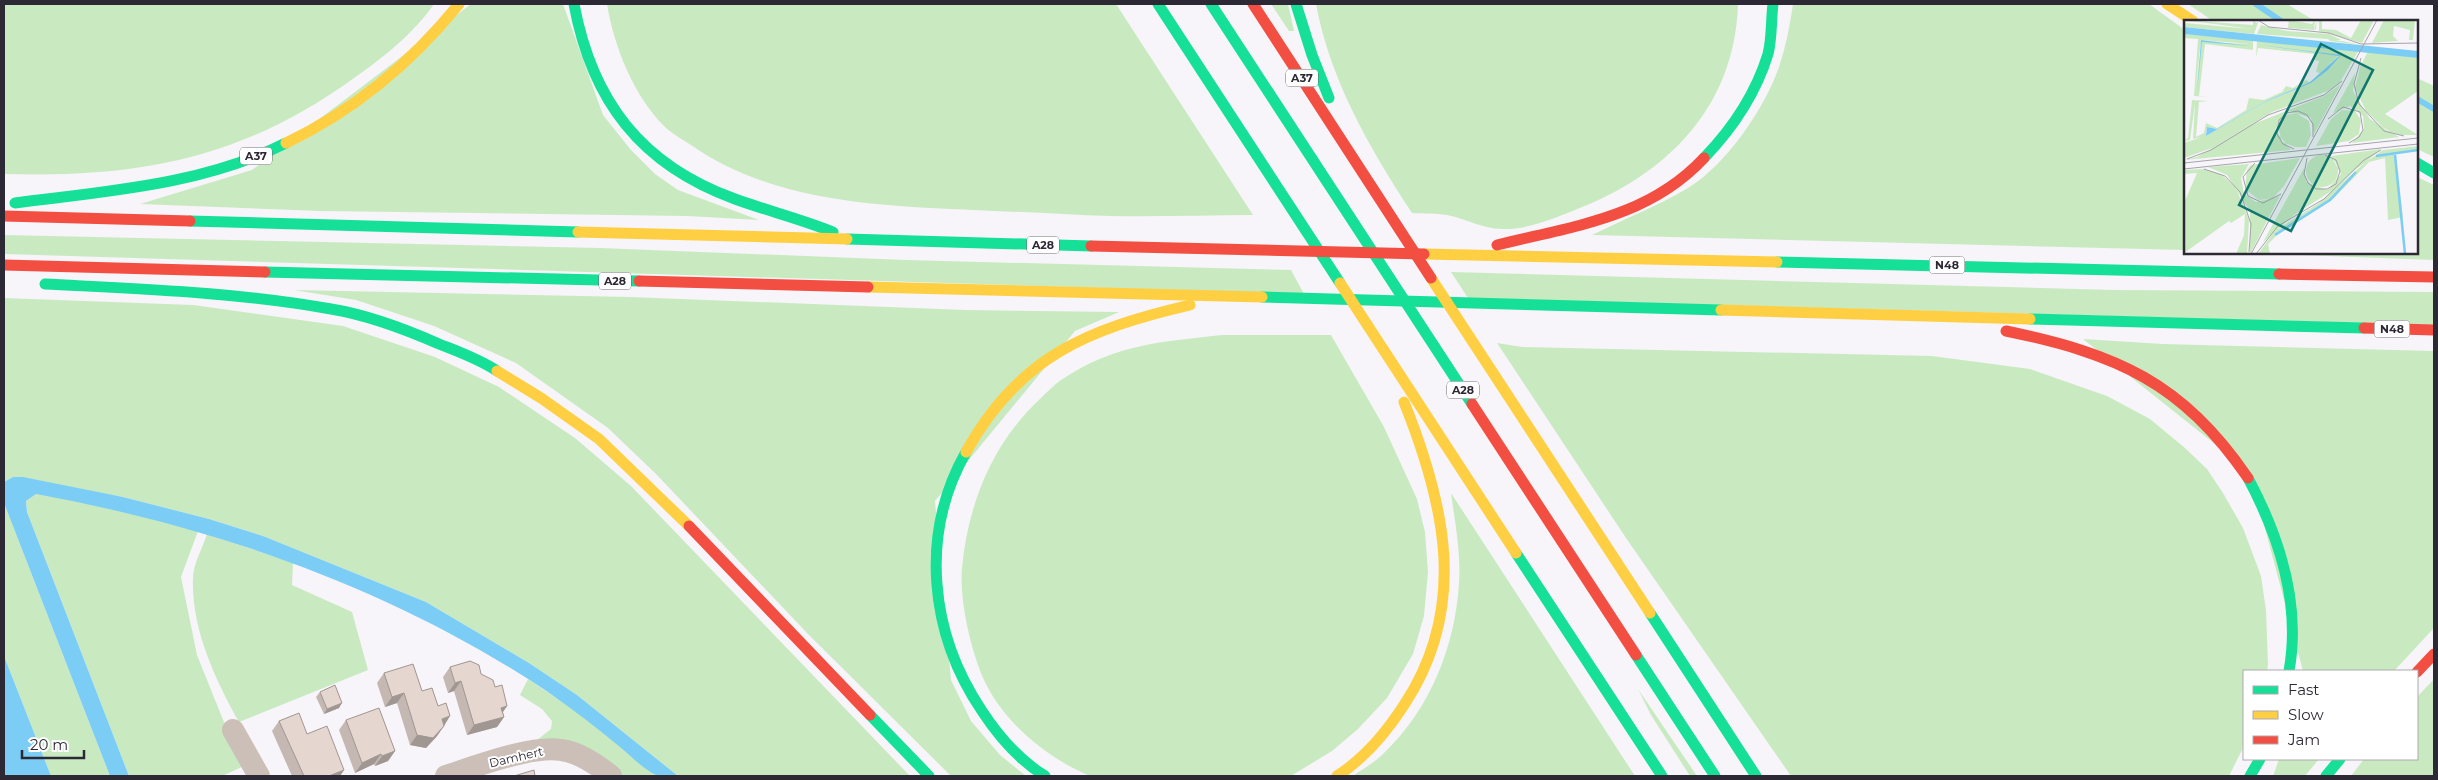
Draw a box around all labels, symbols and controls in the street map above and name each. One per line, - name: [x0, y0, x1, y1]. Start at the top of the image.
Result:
- inset map: [2184, 20, 2418, 254]
- road number: A37: [1286, 70, 1318, 86]
- road number: A37: [240, 148, 272, 164]
- road number: A28: [1027, 236, 1059, 254]
- road number: N48: [1930, 256, 1964, 274]
- road number: A28: [599, 272, 631, 290]
- road number: N48: [2374, 320, 2410, 338]
- road number: A28: [1447, 382, 1479, 398]
- legend: [2243, 670, 2418, 760]
- text: Fast: [2288, 680, 2319, 699]
- text: Slow: [2288, 705, 2324, 724]
- scale bar: [22, 728, 85, 760]
- text: Jam: [2287, 730, 2320, 749]
- text: 20 m: [30, 735, 68, 754]
- street label: Damhert: [488, 743, 545, 770]

